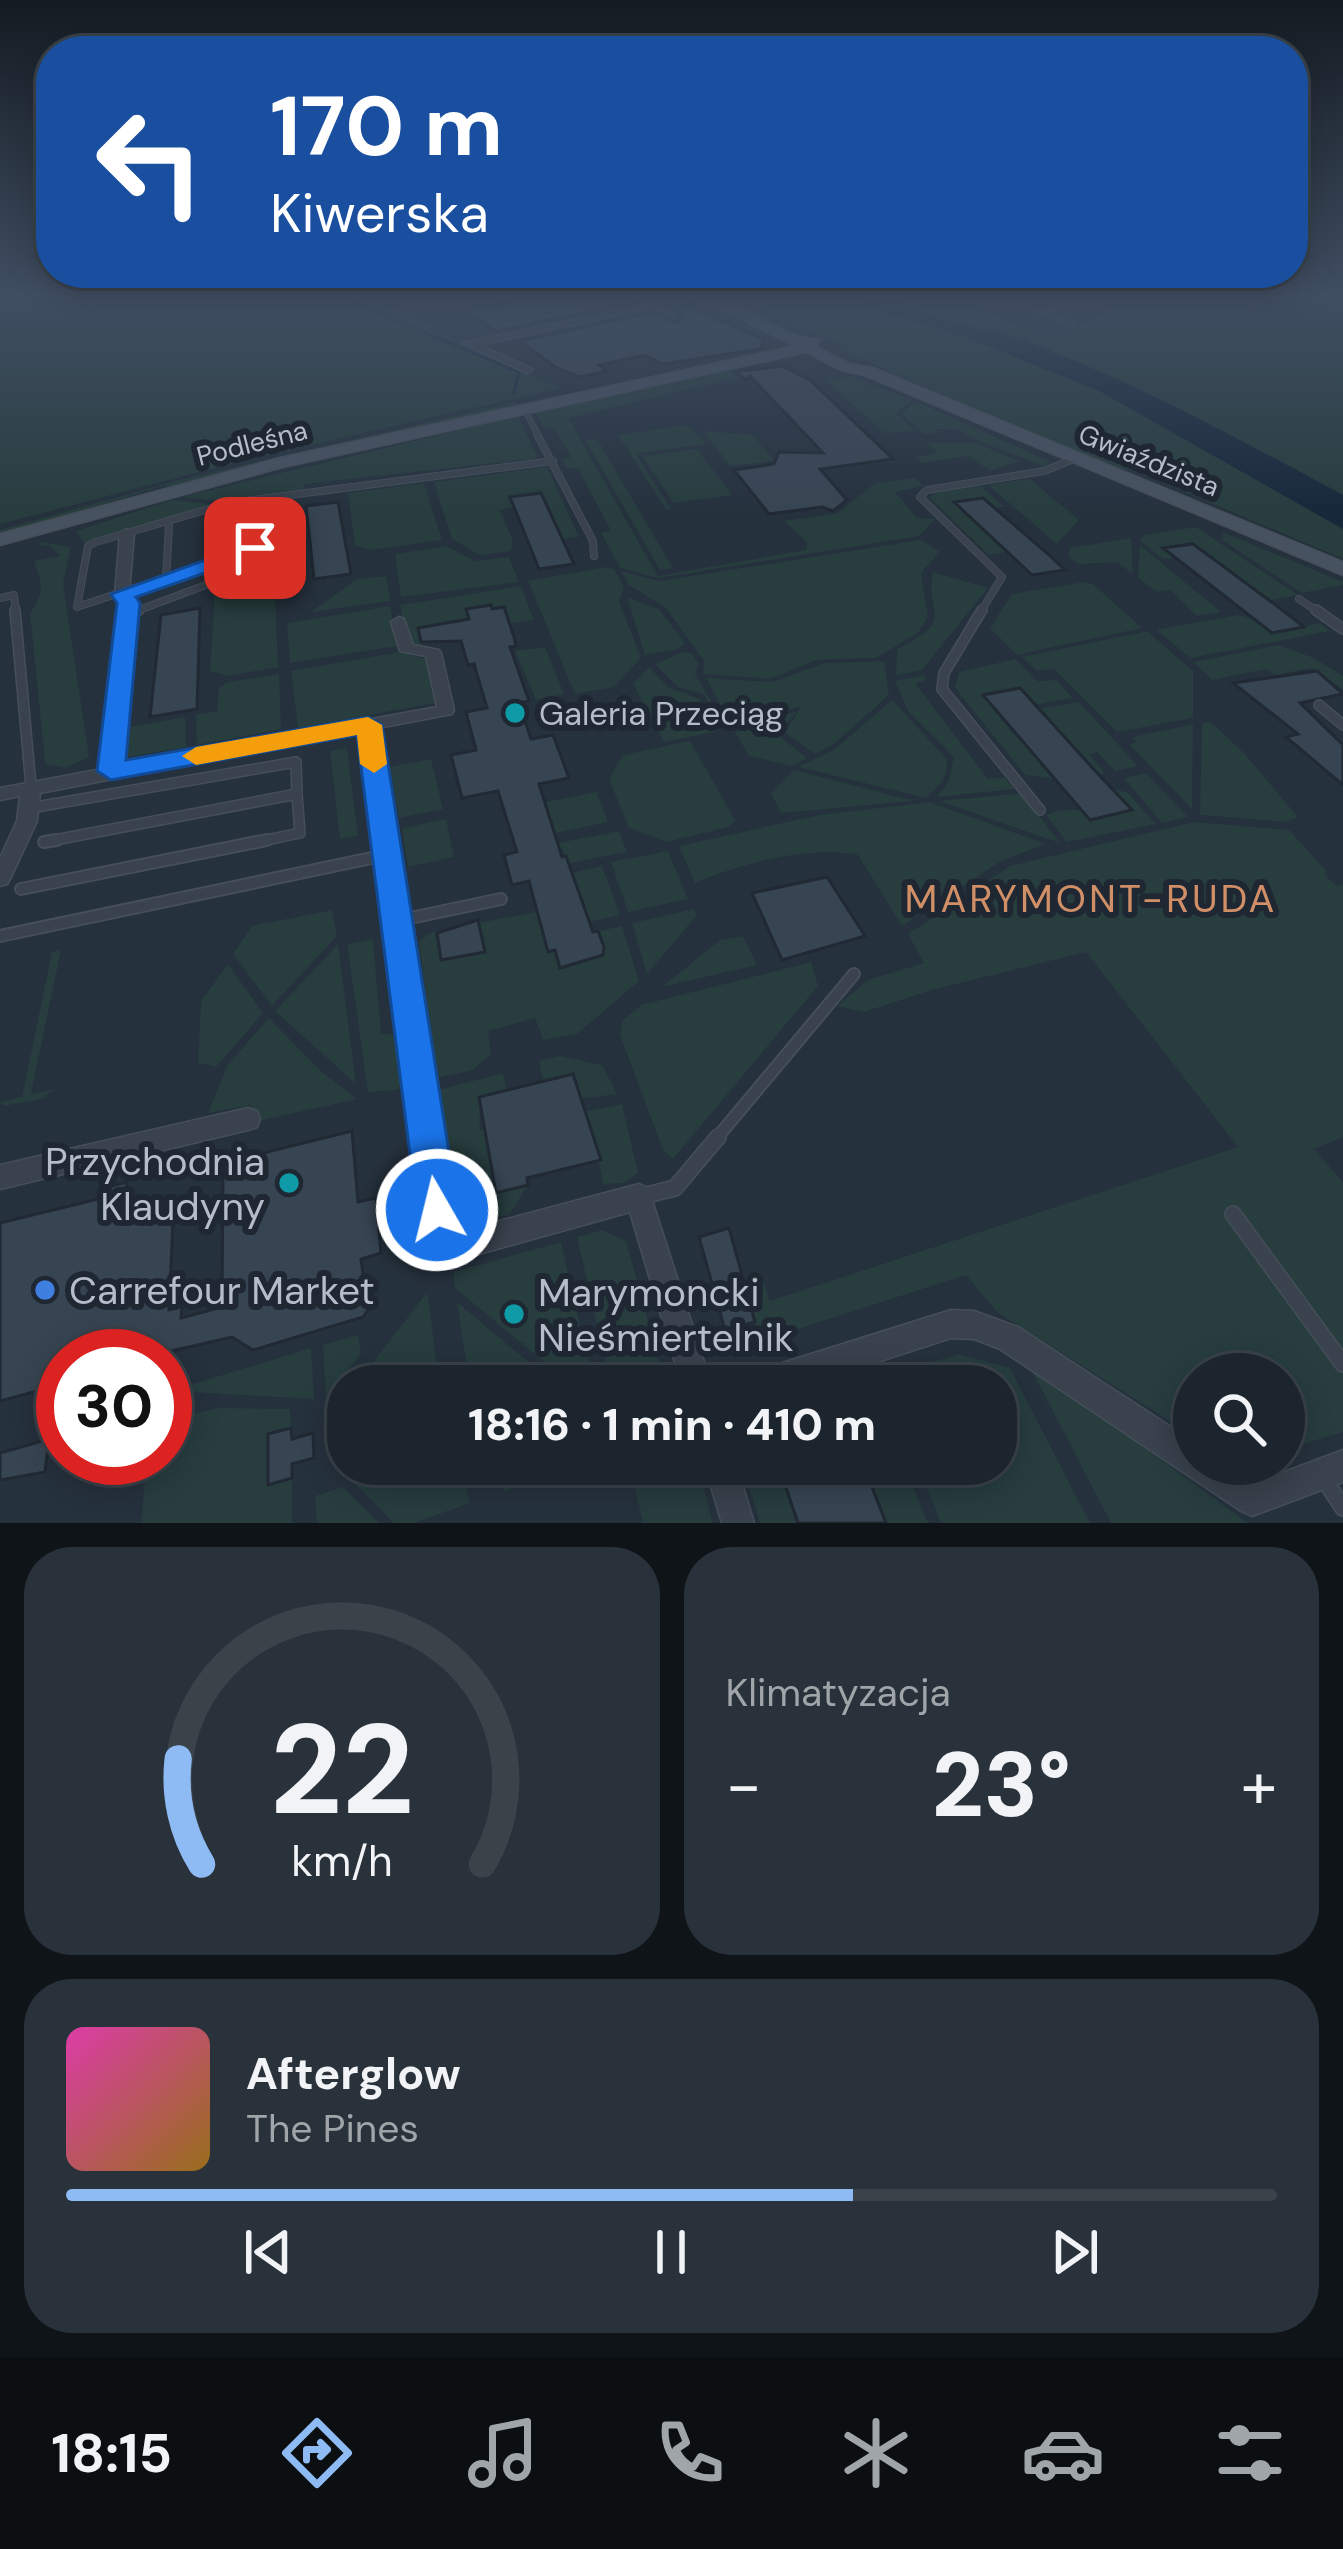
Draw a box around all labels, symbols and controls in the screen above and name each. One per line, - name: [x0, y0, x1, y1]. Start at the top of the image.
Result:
- text: 170 m: [270, 72, 503, 181]
- icon: left: [72, 84, 228, 240]
- text: Kiwerska: [270, 178, 489, 249]
- street label: Podleśna: [193, 412, 311, 474]
- street label: Gwiaździsta: [1074, 416, 1224, 504]
- pin: [204, 497, 306, 599]
- icon: arrive: [222, 515, 288, 581]
- place label: Galeria Przeciąg: [539, 692, 783, 735]
- marker: Galeria Przeciąg: [502, 700, 528, 726]
- district label: MARYMONT-RUDA: [905, 873, 1277, 924]
- place label: Przychodnia Klaudyny: [45, 1136, 265, 1232]
- position arrow: [374, 1147, 500, 1273]
- marker: Przychodnia Klaudyny: [276, 1170, 302, 1196]
- place label: Carrefour Market: [69, 1265, 375, 1316]
- place label: Marymoncki Nieśmiertelnik: [538, 1267, 794, 1363]
- marker: Carrefour Market: [32, 1277, 58, 1303]
- marker: Marymoncki Nieśmiertelnik: [501, 1301, 527, 1327]
- speed limit sign: 30: [36, 1329, 192, 1485]
- map controls: [1173, 1353, 1305, 1485]
- button: search: [1173, 1353, 1305, 1485]
- text: 18:16 · 1 min · 410 m: [468, 1395, 876, 1454]
- text: Klimatyzacja: [726, 1667, 951, 1718]
- text: 22: [270, 1689, 414, 1852]
- text: 23°: [932, 1727, 1071, 1844]
- text: −: [726, 1743, 762, 1828]
- text: +: [1241, 1743, 1277, 1828]
- text: km/h: [291, 1833, 392, 1889]
- text: Afterglow: [246, 2044, 461, 2103]
- text: The Pines: [246, 2103, 419, 2154]
- icon: previous: [235, 2219, 301, 2285]
- icon: pause: [638, 2219, 704, 2285]
- icon: next: [1042, 2219, 1108, 2285]
- icon: directions: [275, 2411, 359, 2495]
- icon: music: [461, 2411, 545, 2495]
- icon: phone: [648, 2411, 732, 2495]
- icon: climate: [834, 2411, 918, 2495]
- icon: car: [1021, 2411, 1105, 2495]
- icon: filters: [1208, 2411, 1292, 2495]
- text: 18:15: [51, 2418, 172, 2489]

